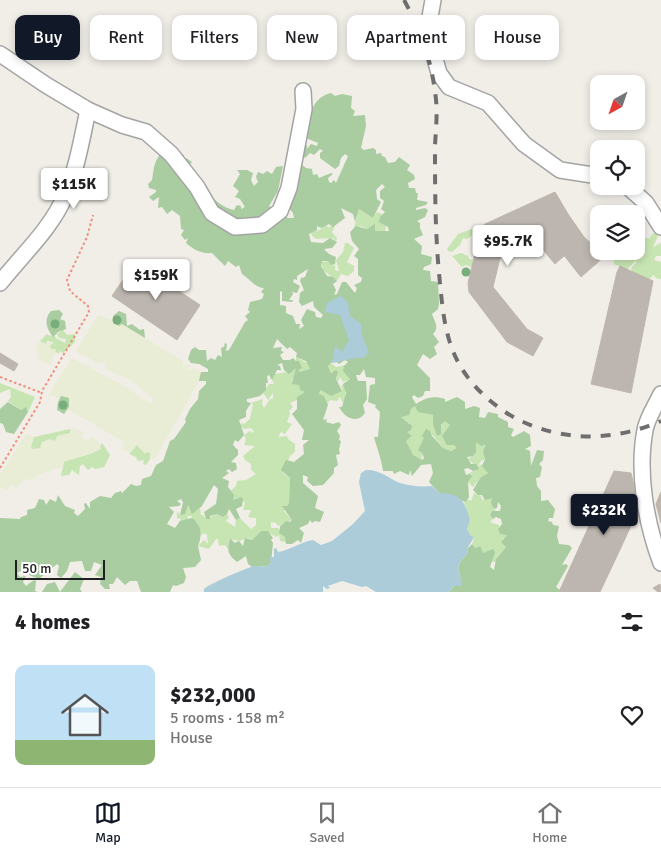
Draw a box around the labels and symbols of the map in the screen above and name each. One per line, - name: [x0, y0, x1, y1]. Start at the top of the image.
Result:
- north arrow: [590, 75, 645, 130]
- pin: $115K: [39, 168, 109, 210]
- pin: $95.7K: [467, 224, 549, 267]
- pin: $159K: [121, 258, 191, 301]
- pin: $232K: [569, 494, 639, 536]
- scale bar: [15, 557, 105, 580]

